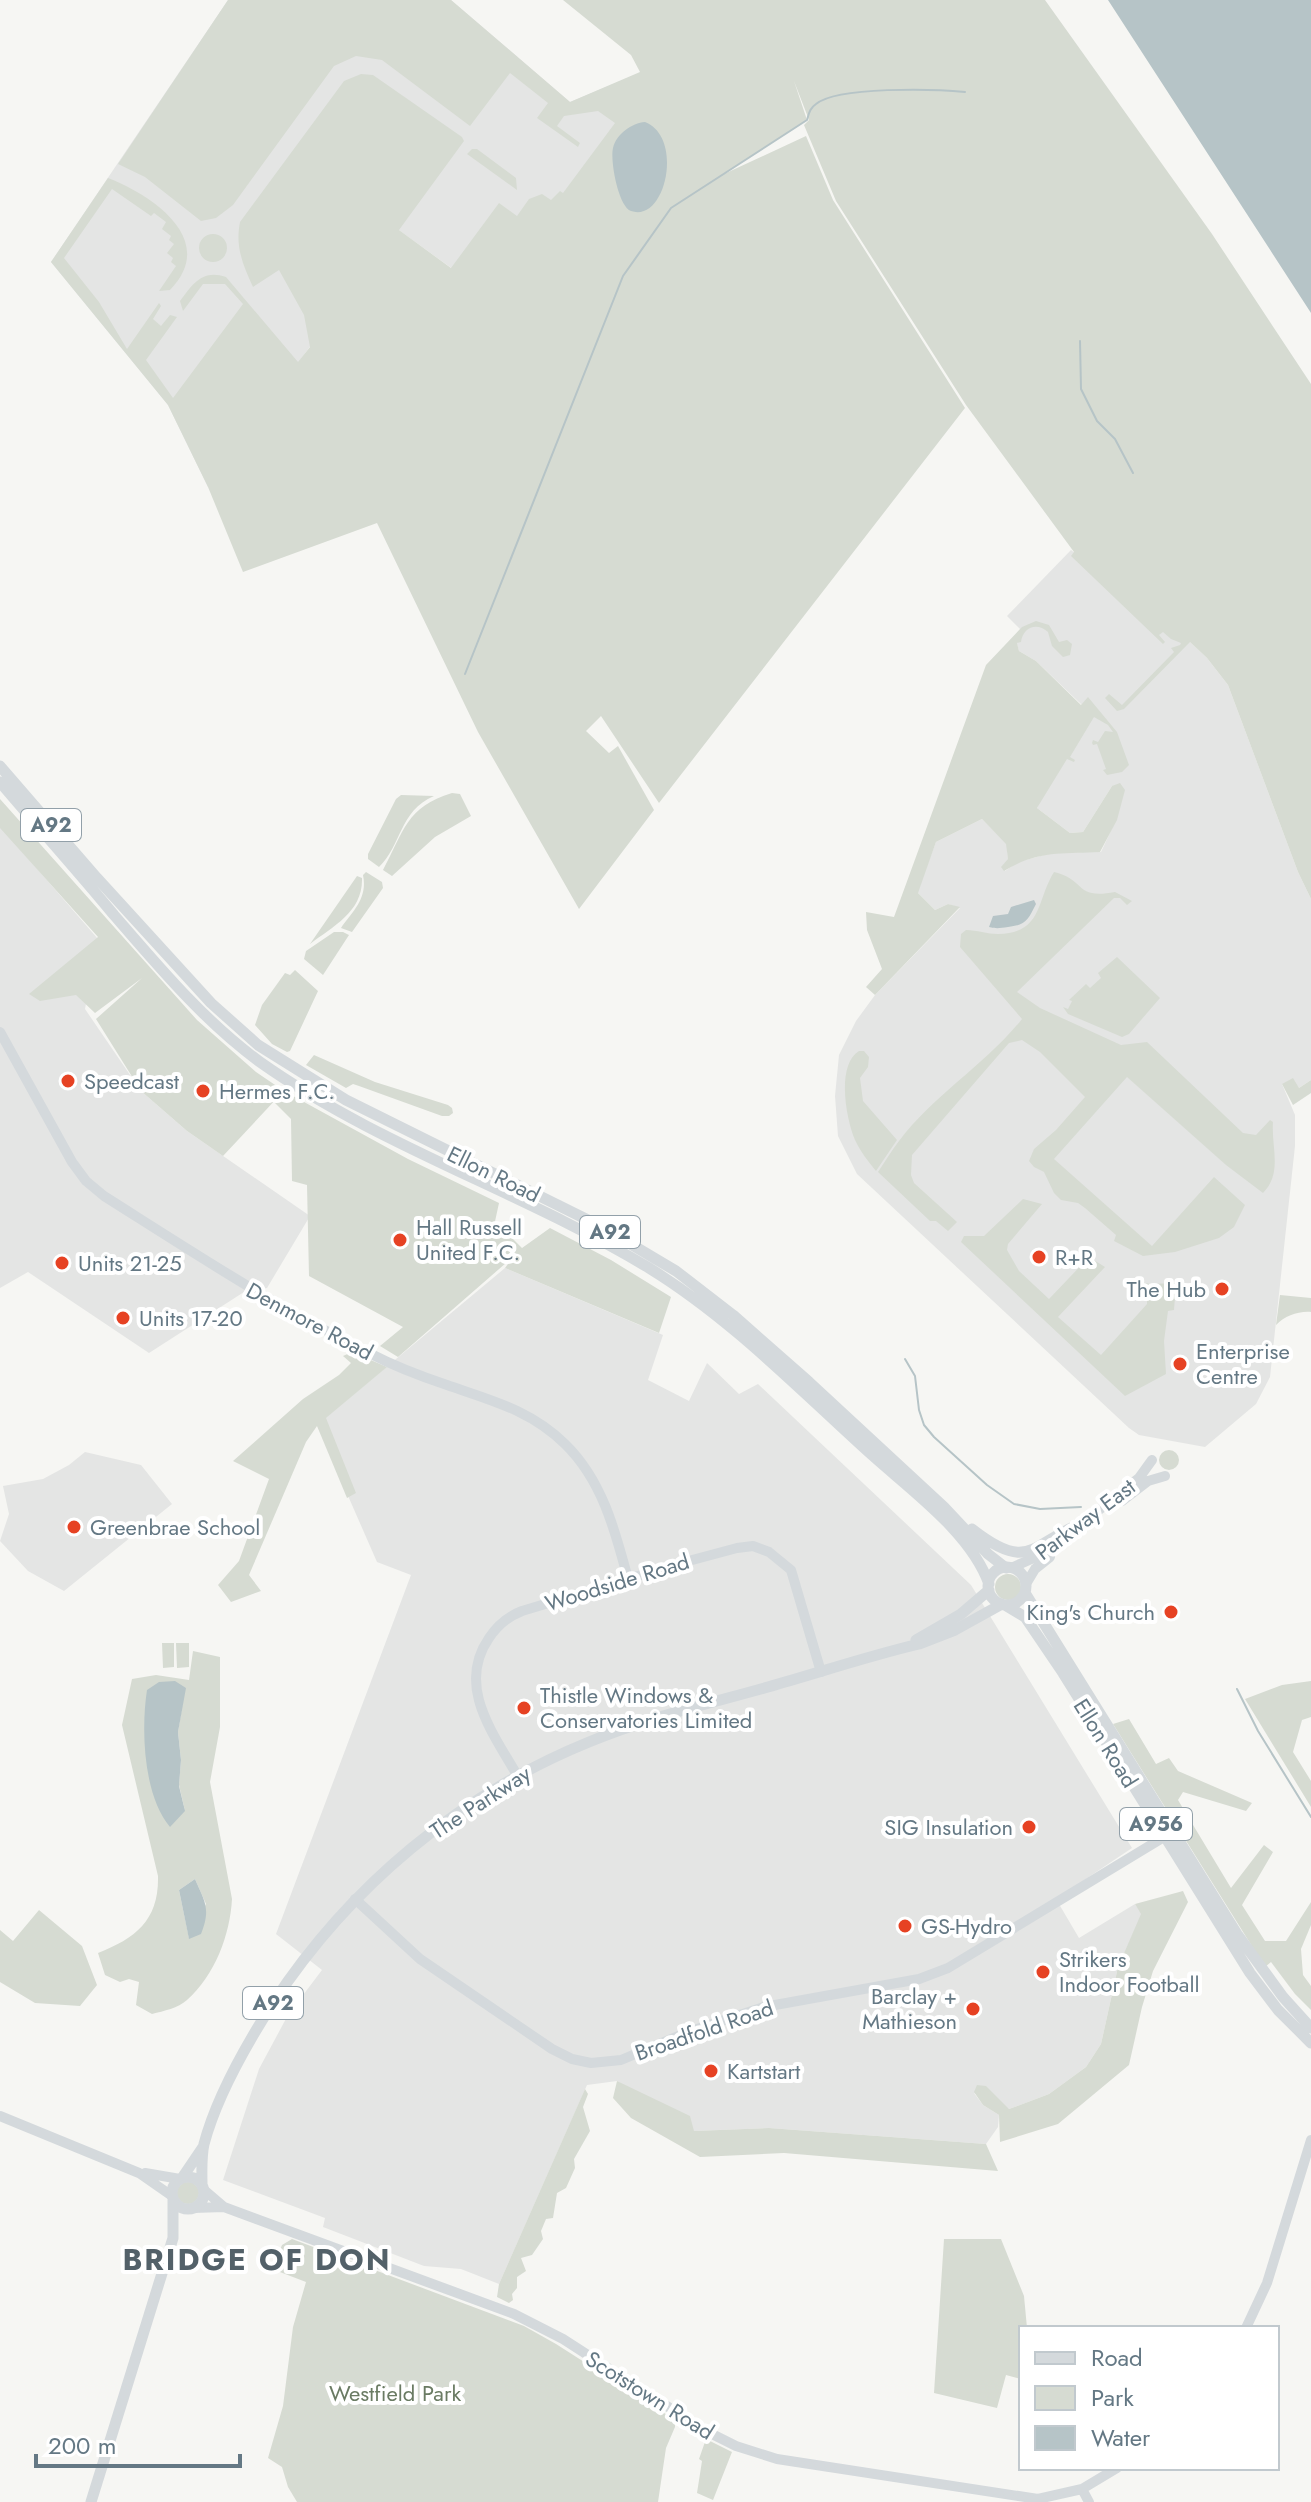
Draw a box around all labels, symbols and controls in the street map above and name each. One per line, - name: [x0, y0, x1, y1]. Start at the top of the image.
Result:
- road number: A92: [21, 809, 81, 841]
- place label: Speedcast: [84, 1065, 180, 1097]
- marker: Speedcast: [59, 1072, 77, 1090]
- place label: Hermes F.C.: [219, 1075, 335, 1107]
- marker: Hermes F.C.: [194, 1082, 212, 1100]
- street label: Ellon Road: [442, 1138, 546, 1210]
- place label: Hall Russell United F.C.: [416, 1211, 522, 1268]
- road number: A92: [580, 1216, 640, 1248]
- marker: Hall Russell United F.C.: [391, 1231, 409, 1249]
- place label: R+R: [1055, 1241, 1094, 1273]
- place label: Units 21-25: [78, 1247, 182, 1279]
- marker: R+R: [1030, 1248, 1048, 1266]
- marker: Units 21-25: [53, 1254, 71, 1272]
- place label: The Hub: [1126, 1273, 1206, 1305]
- street label: Denmore Road: [241, 1274, 379, 1368]
- marker: The Hub: [1213, 1280, 1231, 1298]
- place label: Units 17-20: [139, 1302, 243, 1334]
- marker: Units 17-20: [114, 1309, 132, 1327]
- place label: Enterprise Centre: [1196, 1335, 1290, 1392]
- marker: Enterprise Centre: [1171, 1355, 1189, 1373]
- street label: Parkway East: [1028, 1470, 1142, 1567]
- place label: Greenbrae School: [90, 1511, 260, 1543]
- marker: Greenbrae School: [65, 1518, 83, 1536]
- street label: Woodside Road: [541, 1545, 693, 1619]
- place label: King's Church: [1026, 1596, 1155, 1628]
- marker: King's Church: [1162, 1603, 1180, 1621]
- place label: Thistle Windows & Conservatories Limited: [540, 1679, 752, 1736]
- street label: Ellon Road: [1066, 1692, 1146, 1794]
- marker: Thistle Windows & Conservatories Limited: [515, 1699, 533, 1717]
- street label: The Parkway: [423, 1757, 537, 1847]
- road number: A956: [1120, 1808, 1192, 1840]
- place label: SIG Insulation: [884, 1811, 1013, 1843]
- marker: SIG Insulation: [1020, 1818, 1038, 1836]
- place label: GS-Hydro: [921, 1910, 1012, 1942]
- marker: GS-Hydro: [896, 1917, 914, 1935]
- place label: Strikers Indoor Football: [1059, 1943, 1200, 2000]
- marker: Strikers Indoor Football: [1034, 1963, 1052, 1981]
- place label: Barclay + Mathieson: [862, 1980, 957, 2037]
- road number: A92: [243, 1987, 303, 2019]
- street label: Broadfold Road: [630, 1991, 778, 2069]
- marker: Barclay + Mathieson: [964, 2000, 982, 2018]
- place label: Kartstart: [727, 2055, 801, 2087]
- marker: Kartstart: [702, 2062, 720, 2080]
- district label: BRIDGE OF DON: [122, 2238, 392, 2281]
- legend: [1019, 2326, 1279, 2470]
- text: Road: [1091, 2340, 1143, 2375]
- street label: Scotstown Road: [580, 2343, 720, 2447]
- park label: Westfield Park: [329, 2377, 461, 2409]
- text: Park: [1091, 2380, 1134, 2415]
- scale bar: [36, 2418, 240, 2468]
- text: Water: [1091, 2420, 1151, 2455]
- text: 200 m: [48, 2428, 116, 2463]

